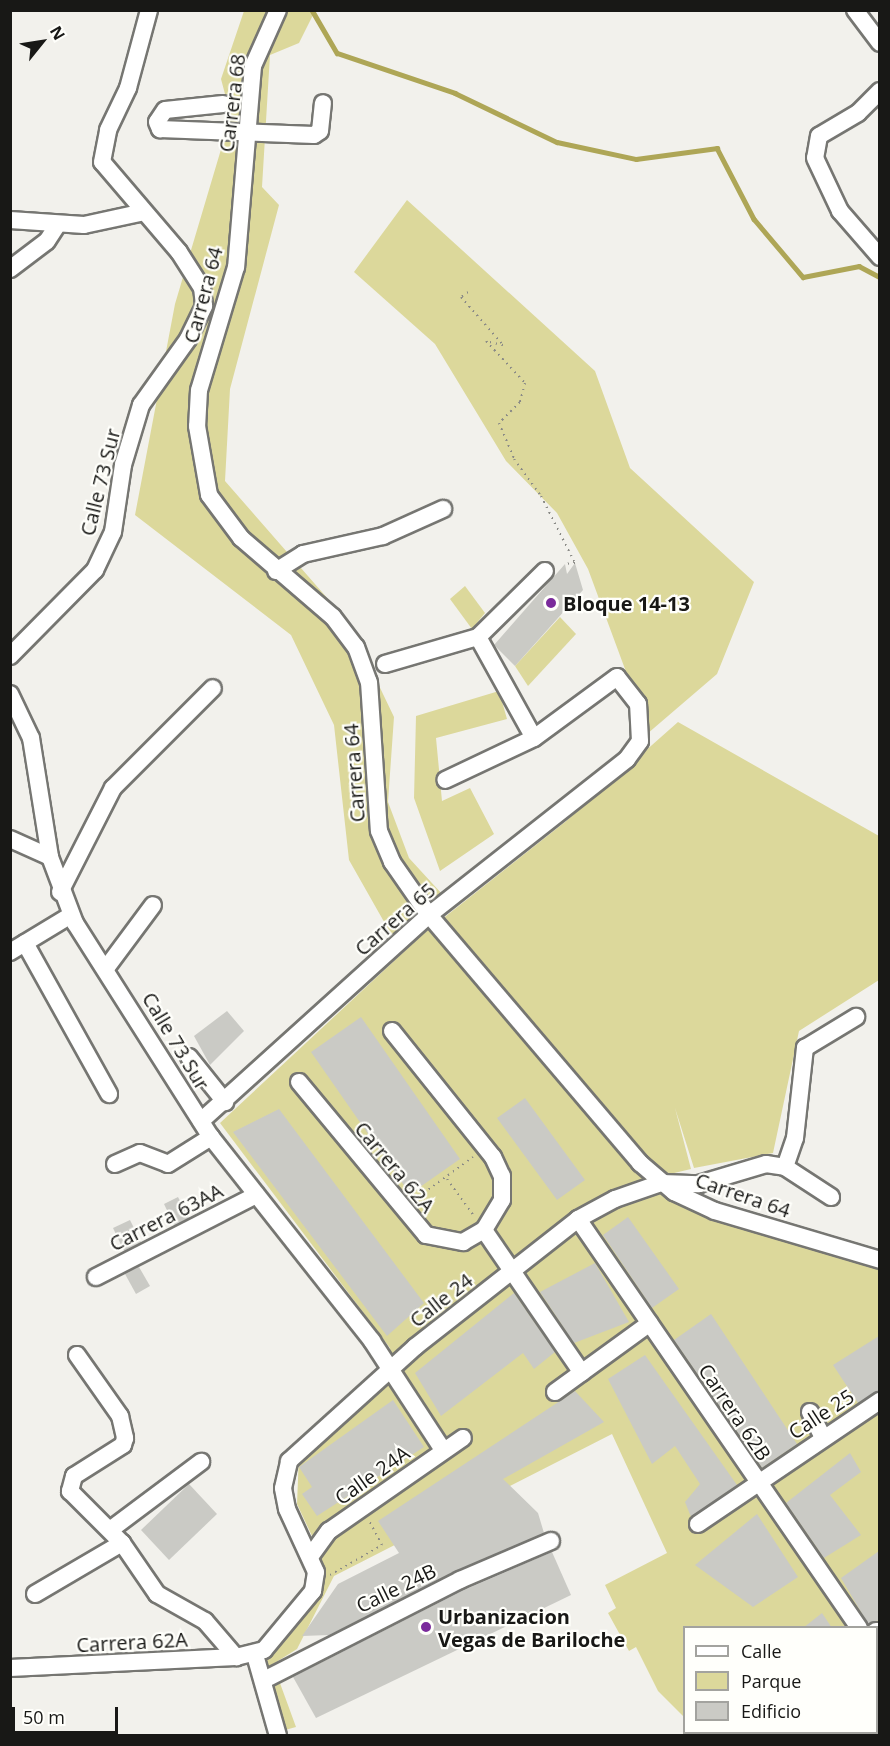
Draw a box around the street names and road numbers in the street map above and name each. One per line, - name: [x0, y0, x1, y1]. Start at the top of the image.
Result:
- street label: Carrera 68: [214, 53, 250, 153]
- street label: Carrera 64: [179, 244, 227, 346]
- street label: Calle 73 Sur: [75, 426, 125, 538]
- street label: Carrera 64: [339, 723, 369, 823]
- street label: Carrera 65: [350, 878, 440, 960]
- street label: Calle 73 Sur: [137, 988, 215, 1094]
- street label: Carrera 62A: [350, 1117, 440, 1217]
- street label: Carrera 64: [692, 1168, 794, 1222]
- street label: Carrera 63AA: [105, 1178, 227, 1256]
- street label: Calle 24: [405, 1268, 477, 1332]
- street label: Carrera 62B: [694, 1359, 776, 1465]
- street label: Calle 25: [784, 1384, 858, 1444]
- street label: Calle 24A: [330, 1441, 414, 1509]
- street label: Calle 24B: [352, 1558, 440, 1618]
- street label: Carrera 62A: [76, 1627, 188, 1657]

